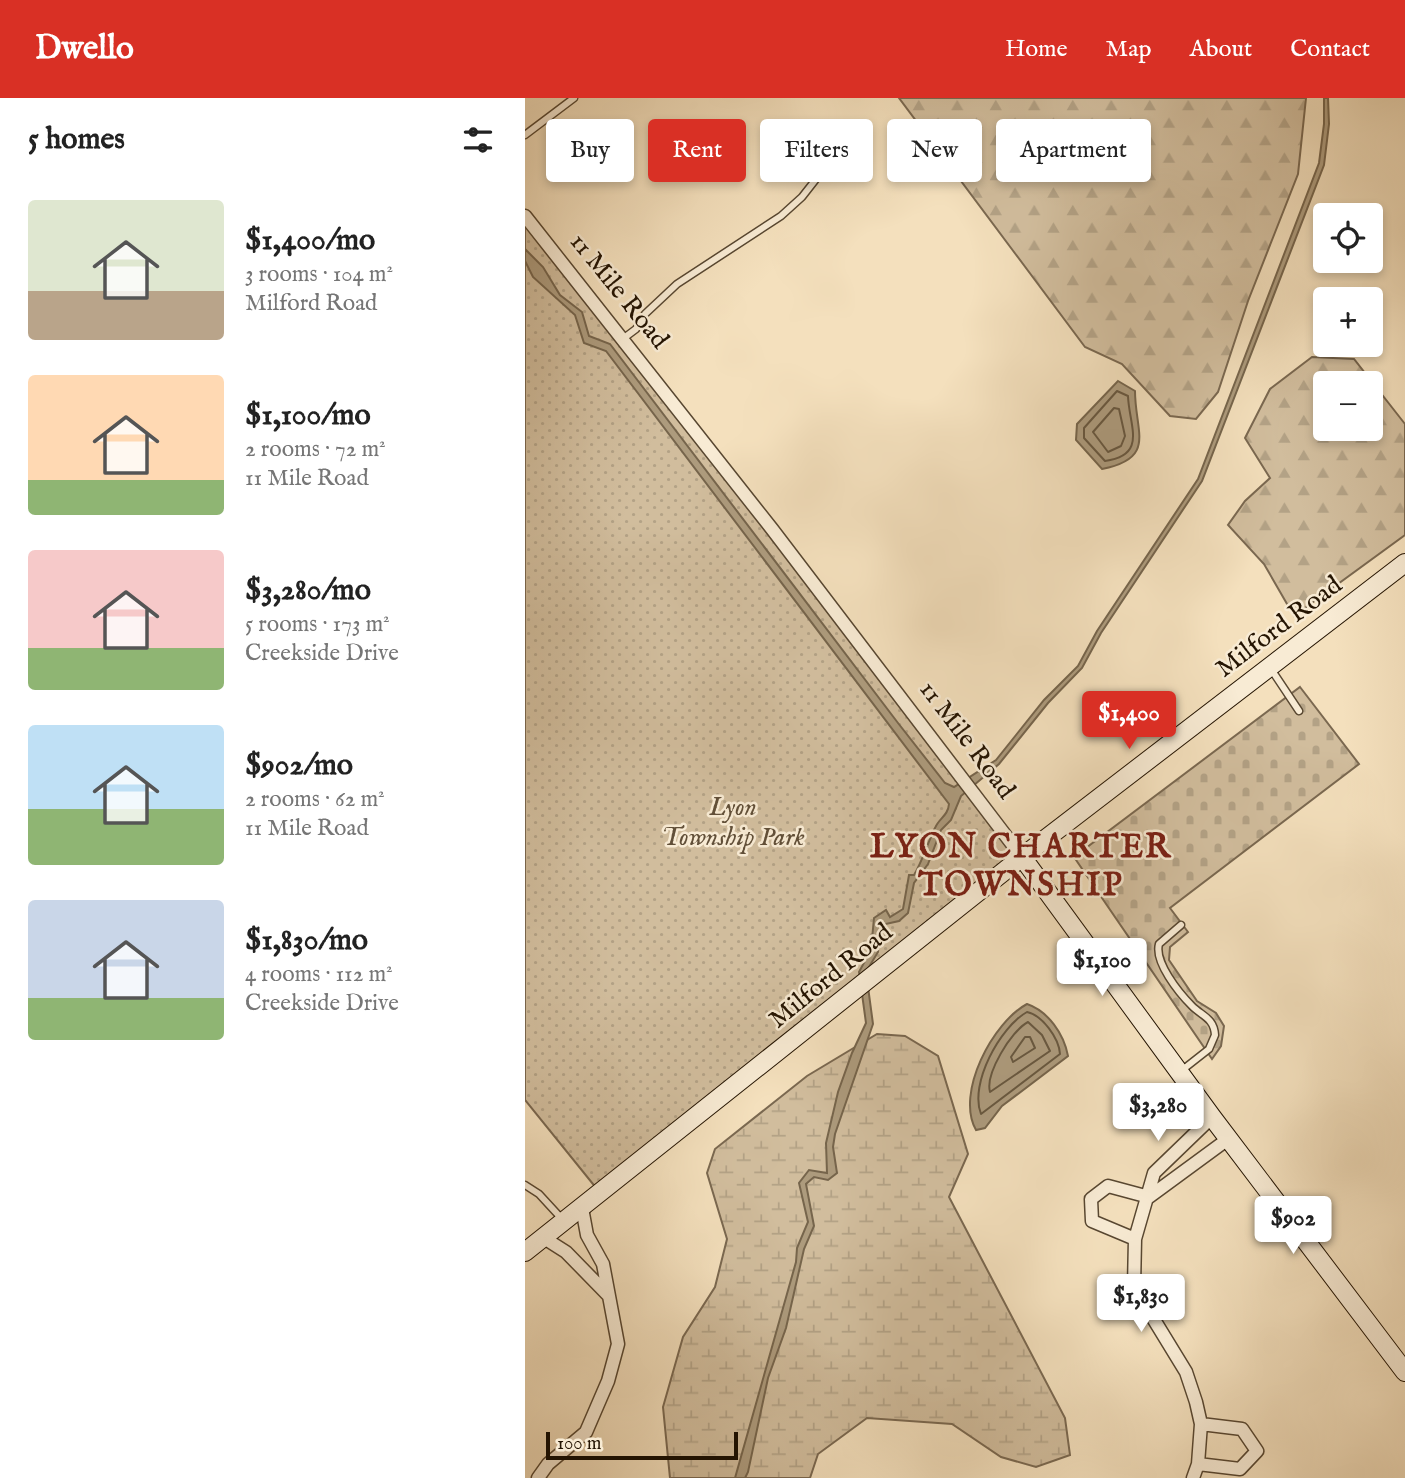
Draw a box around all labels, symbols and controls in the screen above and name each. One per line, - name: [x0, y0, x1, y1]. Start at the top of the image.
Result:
- text: Dwello: [35, 28, 134, 70]
- text: Home: [1005, 34, 1068, 65]
- text: Map: [1106, 34, 1152, 65]
- text: About: [1190, 34, 1252, 65]
- text: Contact: [1290, 34, 1370, 65]
- chip: Buy: [546, 119, 634, 182]
- chip: Rent: [648, 119, 746, 182]
- chip: Filters: [760, 119, 873, 182]
- chip: New: [887, 119, 982, 182]
- chip: Apartment: [996, 119, 1151, 182]
- text: 5 homes: [28, 121, 125, 159]
- icon: filters: [459, 121, 497, 159]
- map controls: [1313, 203, 1383, 441]
- button: locate: [1313, 203, 1383, 273]
- text: $1,400/mo: [245, 222, 375, 260]
- street label: 11 Mile Road: [562, 226, 676, 356]
- icon: home: [84, 228, 168, 312]
- text: 3 rooms · 104 m²: [245, 260, 393, 289]
- button: +: [1313, 287, 1383, 357]
- text: Milford Road: [245, 289, 377, 318]
- button: −: [1313, 371, 1383, 441]
- text: $1,100/mo: [245, 397, 371, 435]
- icon: home: [84, 403, 168, 487]
- text: 2 rooms · 72 m²: [245, 435, 386, 464]
- text: 11 Mile Road: [245, 464, 369, 493]
- street label: Milford Road: [1209, 569, 1349, 685]
- text: $3,280/mo: [245, 572, 371, 610]
- icon: home: [84, 578, 168, 662]
- text: 5 rooms · 173 m²: [245, 610, 390, 639]
- text: Creekside Drive: [245, 639, 399, 668]
- street label: 11 Mile Road: [912, 674, 1022, 806]
- pin: $1,400: [1072, 692, 1186, 751]
- text: $1,400: [1098, 699, 1160, 728]
- text: $902/mo: [245, 747, 353, 785]
- icon: home: [84, 753, 168, 837]
- text: 2 rooms · 62 m²: [245, 785, 385, 814]
- park label: Lyon Township Park: [661, 791, 805, 854]
- text: 11 Mile Road: [245, 814, 369, 843]
- district label: LYON CHARTER TOWNSHIP: [870, 827, 1172, 907]
- street label: Milford Road: [762, 916, 900, 1036]
- text: $1,830/mo: [245, 922, 368, 960]
- icon: home: [84, 928, 168, 1012]
- pin: $1,100: [1045, 939, 1159, 998]
- text: $1,100: [1073, 946, 1131, 975]
- text: 4 rooms · 112 m²: [245, 960, 393, 989]
- text: Creekside Drive: [245, 989, 399, 1018]
- pin: $3,280: [1101, 1084, 1215, 1143]
- text: $3,280: [1129, 1091, 1187, 1120]
- pin: $902: [1252, 1196, 1334, 1256]
- text: $902: [1271, 1204, 1315, 1233]
- pin: $1,830: [1084, 1274, 1198, 1334]
- text: $1,830: [1113, 1282, 1169, 1311]
- scale bar: [546, 1429, 739, 1461]
- text: 100 m: [557, 1432, 601, 1456]

